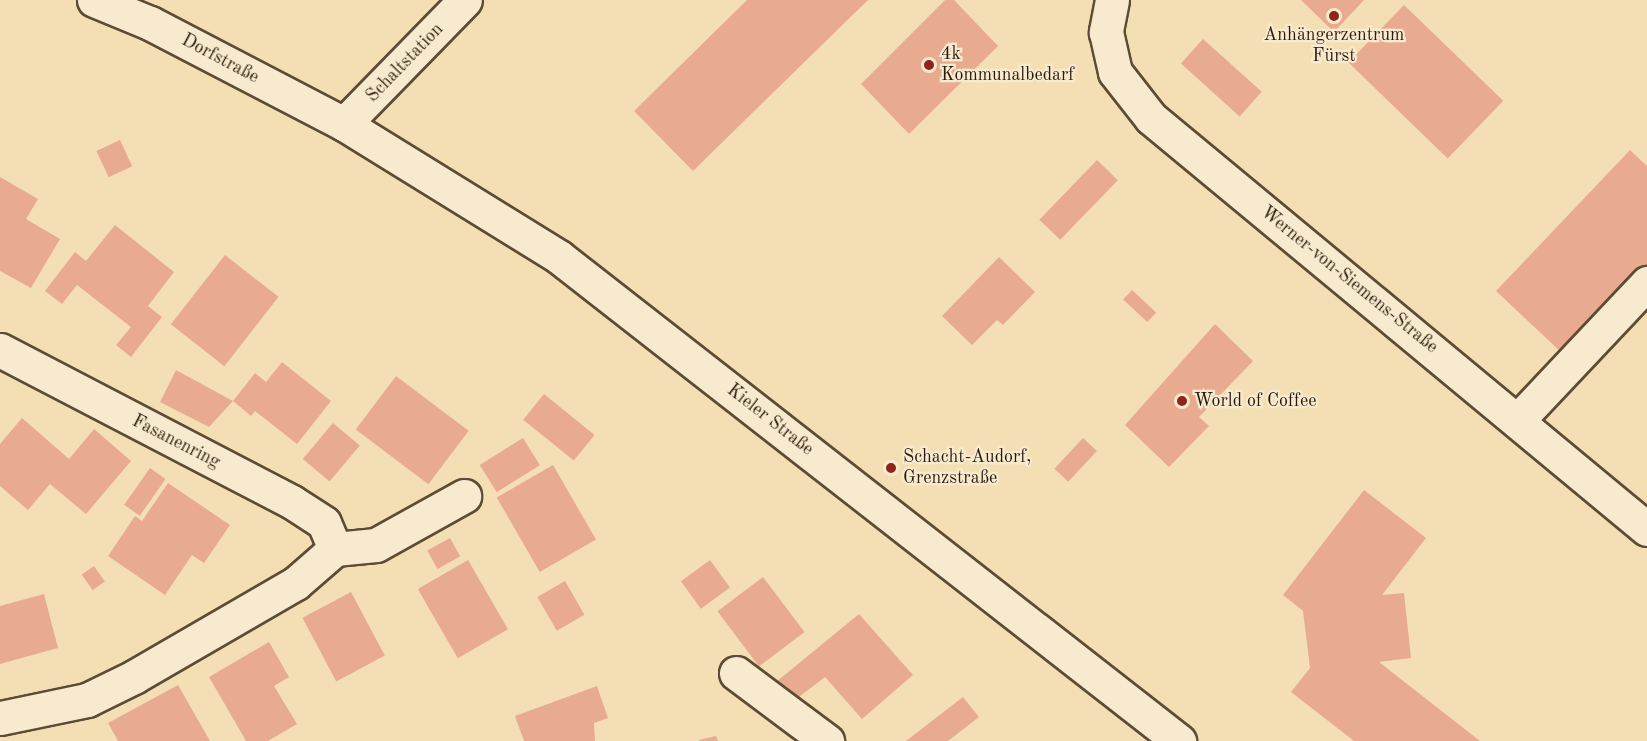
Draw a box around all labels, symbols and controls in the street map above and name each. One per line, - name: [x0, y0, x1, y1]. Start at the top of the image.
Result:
- marker: Anhängerzentrum Fürst: [1327, 9, 1341, 23]
- street label: Schaltstation: [362, 19, 448, 107]
- place label: Anhängerzentrum Fürst: [1264, 25, 1404, 68]
- street label: Dorfstraße: [178, 30, 262, 88]
- place label: 4k Kommunalbedarf: [941, 44, 1074, 86]
- marker: 4k Kommunalbedarf: [922, 58, 936, 72]
- street label: Werner-von-Siemens-Straße: [1256, 202, 1442, 358]
- street label: Kieler Straße: [722, 380, 818, 460]
- place label: World of Coffee: [1194, 390, 1316, 412]
- marker: World of Coffee: [1175, 394, 1189, 408]
- street label: Fasanenring: [128, 411, 224, 473]
- place label: Schacht-Audorf, Grenzstraße: [903, 447, 1031, 490]
- marker: Schacht-Audorf, Grenzstraße: [884, 461, 898, 475]

